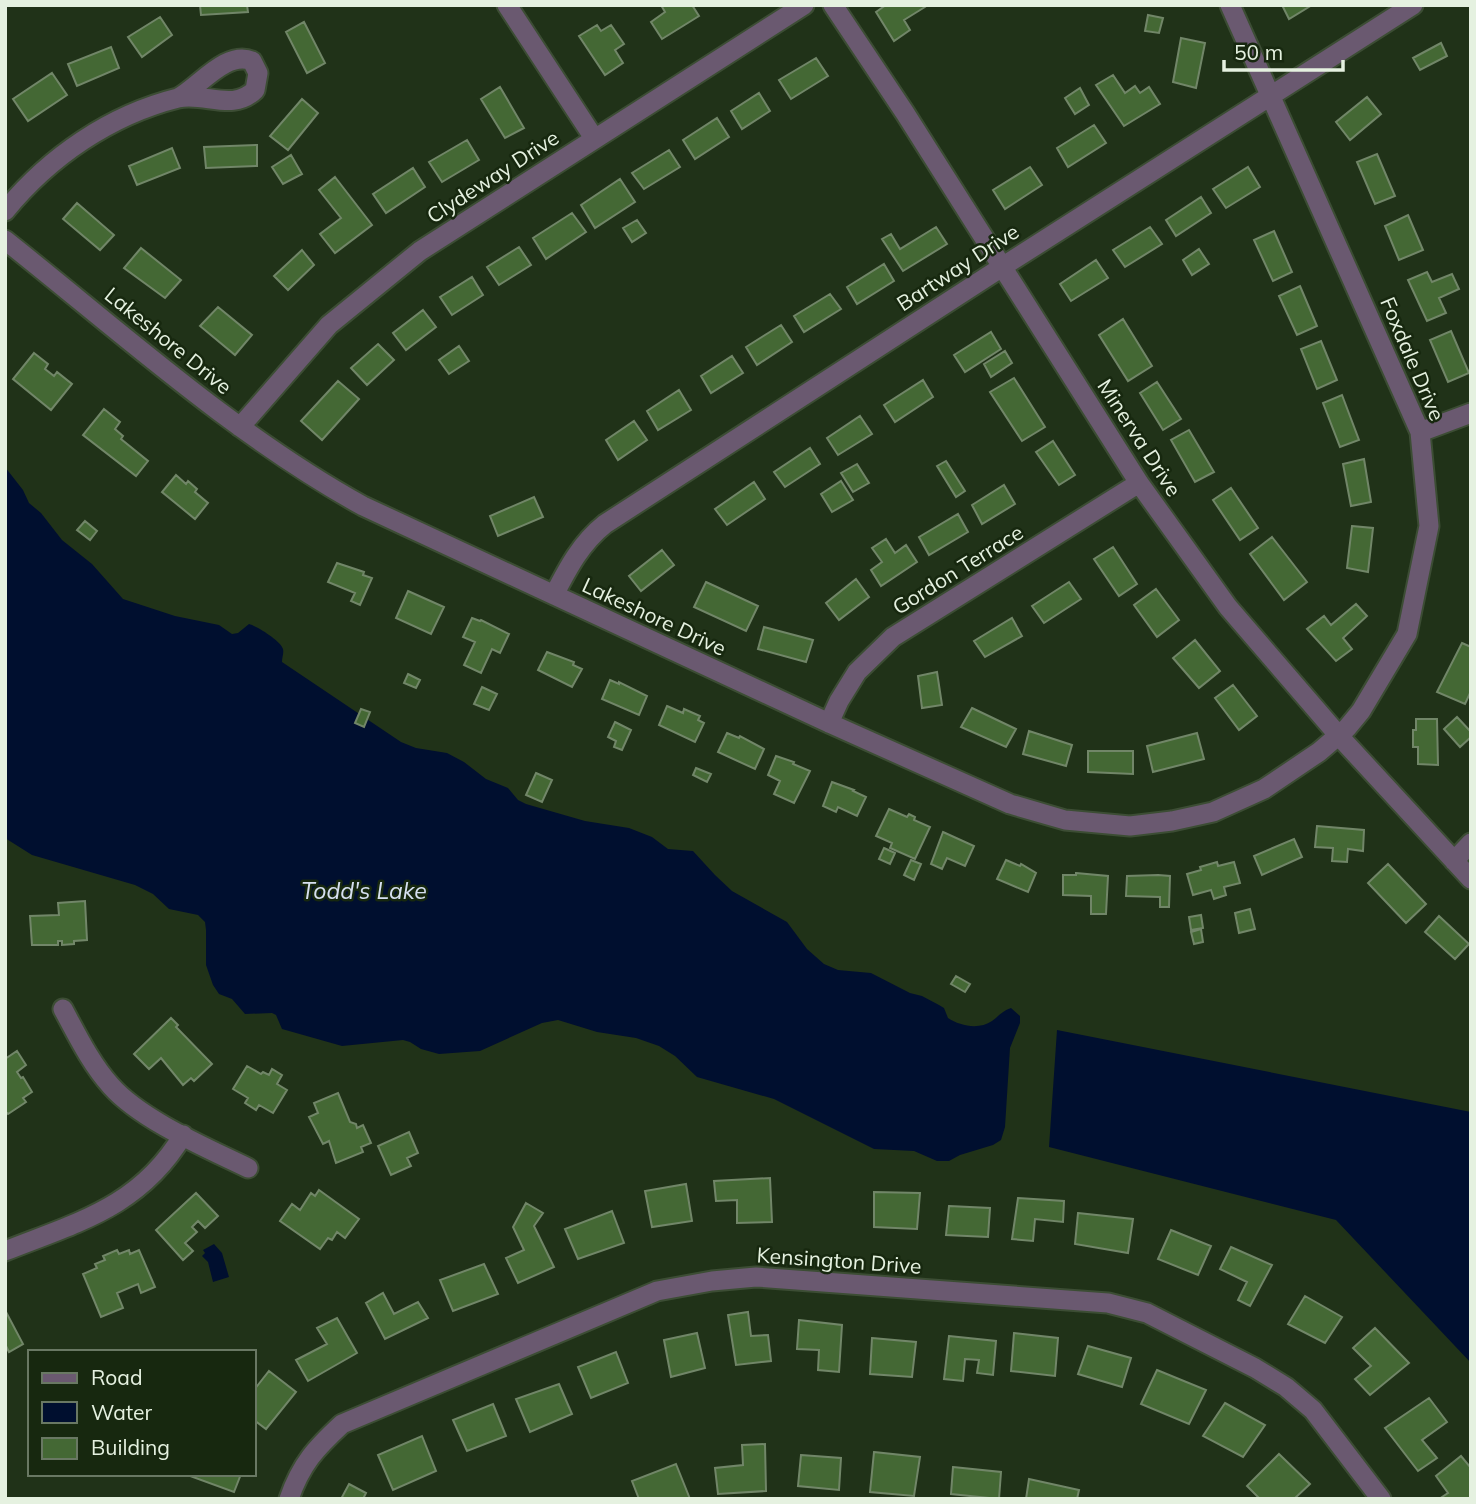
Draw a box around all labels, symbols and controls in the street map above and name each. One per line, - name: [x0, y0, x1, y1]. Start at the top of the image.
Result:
- scale bar: [1224, 28, 1343, 72]
- text: 50 m: [1234, 39, 1283, 65]
- street label: Clydeway Drive: [422, 124, 563, 228]
- street label: Bartway Drive: [891, 218, 1023, 316]
- street label: Lakeshore Drive: [100, 281, 237, 399]
- street label: Foxdale Drive: [1375, 293, 1451, 424]
- street label: Minerva Drive: [1092, 374, 1187, 501]
- street label: Gordon Terrace: [887, 519, 1028, 620]
- street label: Lakeshore Drive: [578, 571, 731, 661]
- water label: Todd's Lake: [301, 876, 427, 905]
- street label: Kensington Drive: [756, 1241, 922, 1279]
- legend: [28, 1350, 256, 1476]
- text: Road: [91, 1364, 142, 1390]
- text: Water: [91, 1399, 152, 1425]
- text: Building: [91, 1434, 170, 1460]

